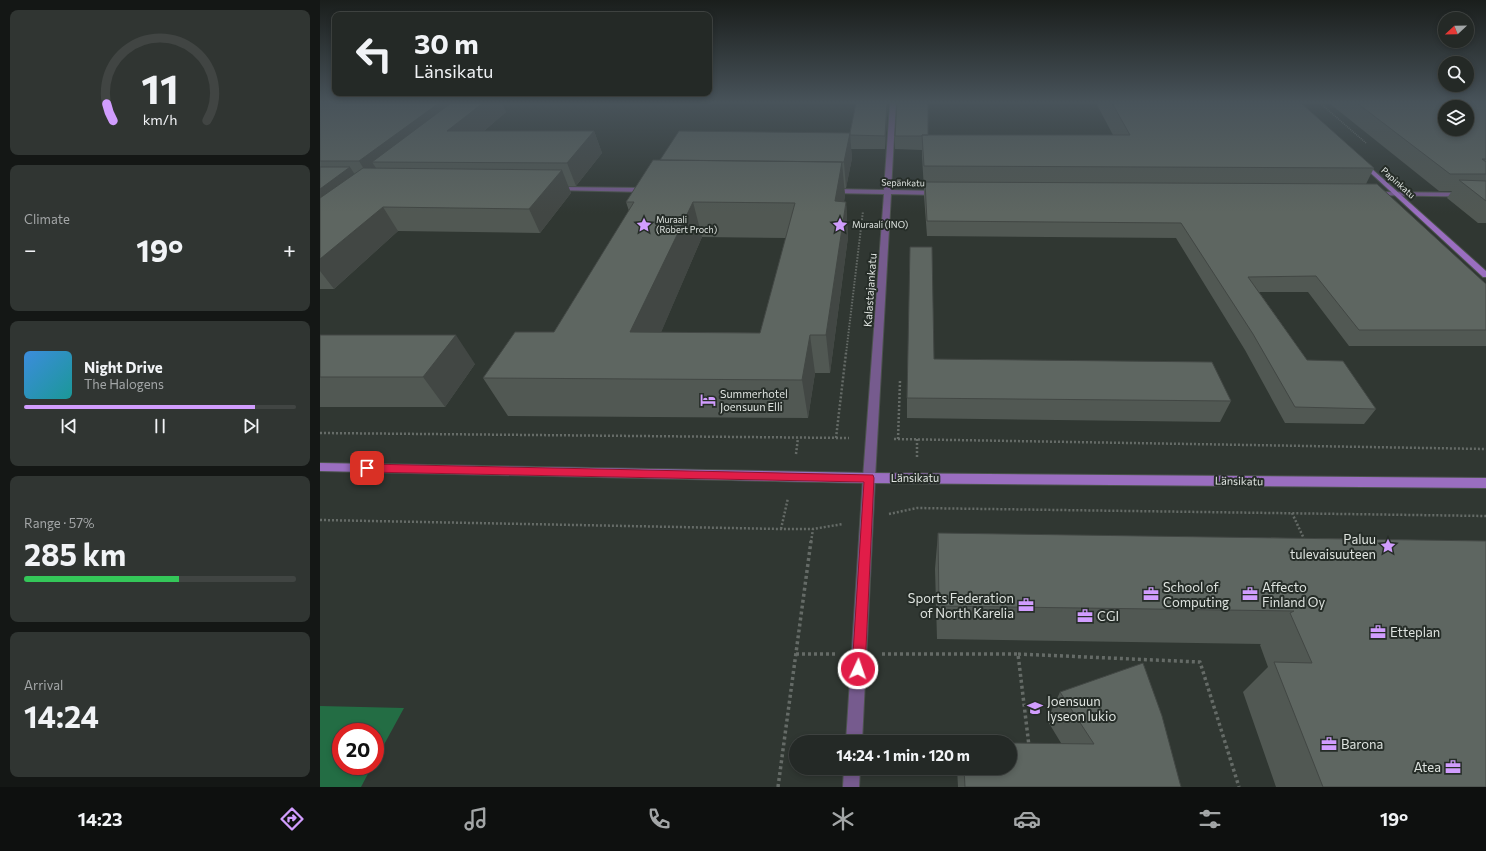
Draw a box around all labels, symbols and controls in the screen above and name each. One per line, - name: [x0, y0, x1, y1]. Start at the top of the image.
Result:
- north arrow: [1438, 12, 1474, 48]
- map controls: [1438, 12, 1474, 136]
- text: 30 m: [414, 26, 479, 60]
- icon: left: [348, 28, 400, 80]
- button: search: [1438, 56, 1474, 92]
- text: Länsikatu: [414, 60, 493, 82]
- text: 11: [141, 62, 179, 113]
- button: layers: [1438, 100, 1474, 136]
- text: km/h: [143, 109, 177, 127]
- street label: Papinkatu: [1379, 165, 1417, 201]
- street label: Sepänkatu: [881, 177, 925, 188]
- text: Climate: [24, 211, 70, 227]
- place label: Muraali (Robert Proch): [656, 214, 717, 235]
- place icon: Muraali (Robert Proch): [635, 216, 653, 234]
- place icon: Muraali (INO): [831, 216, 849, 234]
- place label: Muraali (INO): [852, 219, 908, 230]
- text: 19°: [136, 231, 183, 268]
- text: −: [24, 236, 37, 263]
- text: +: [283, 236, 296, 263]
- street label: Kalastajankatu: [860, 253, 879, 327]
- text: Night Drive: [84, 358, 163, 376]
- text: The Halogens: [84, 376, 164, 392]
- place label: Summerhotel Joensuun Elli: [720, 387, 788, 414]
- hotel icon: Summerhotel Joensuun Elli: [699, 391, 717, 409]
- icon: previous: [58, 415, 80, 437]
- icon: pause: [149, 415, 171, 437]
- icon: next: [240, 415, 262, 437]
- pin: [350, 451, 384, 485]
- icon: arrive: [356, 457, 378, 479]
- street label: Länsikatu: [891, 471, 939, 484]
- street label: Länsikatu: [1215, 474, 1263, 487]
- text: Range · 57%: [24, 515, 95, 531]
- place label: Paluu tulevaisuuteen: [1290, 531, 1376, 562]
- text: 285 km: [24, 535, 126, 572]
- place icon: Paluu tulevaisuuteen: [1379, 537, 1397, 555]
- place label: School of Computing: [1163, 579, 1229, 610]
- place label: Affecto Finland Oy: [1262, 579, 1325, 610]
- office icon: School of Computing: [1142, 585, 1160, 603]
- office icon: Affecto Finland Oy: [1241, 585, 1259, 603]
- place label: Sports Federation of North Karelia: [908, 590, 1014, 621]
- office icon: Sports Federation of North Karelia: [1017, 596, 1035, 614]
- office icon: CGI: [1076, 607, 1094, 625]
- place label: CGI: [1097, 608, 1119, 624]
- office icon: Etteplan: [1369, 623, 1387, 641]
- place label: Etteplan: [1390, 624, 1440, 640]
- position arrow: [837, 648, 879, 690]
- text: Arrival: [24, 677, 63, 693]
- place label: Joensuun lyseon lukio: [1047, 693, 1116, 724]
- text: 14:24: [24, 697, 99, 734]
- school or university icon: Joensuun lyseon lukio: [1026, 699, 1044, 717]
- speed limit sign: 20: [332, 723, 384, 775]
- office icon: Barona: [1320, 735, 1338, 753]
- place label: Barona: [1341, 736, 1383, 752]
- text: 14:24 · 1 min · 120 m: [836, 746, 970, 764]
- office icon: Atea: [1444, 758, 1462, 776]
- place label: Atea: [1414, 759, 1441, 775]
- icon: directions: [278, 805, 306, 833]
- icon: music: [462, 805, 490, 833]
- icon: phone: [645, 805, 673, 833]
- icon: climate: [829, 805, 857, 833]
- icon: car: [1013, 805, 1041, 833]
- icon: filters: [1196, 805, 1224, 833]
- text: 14:23: [78, 808, 123, 830]
- text: 19°: [1380, 808, 1408, 830]

